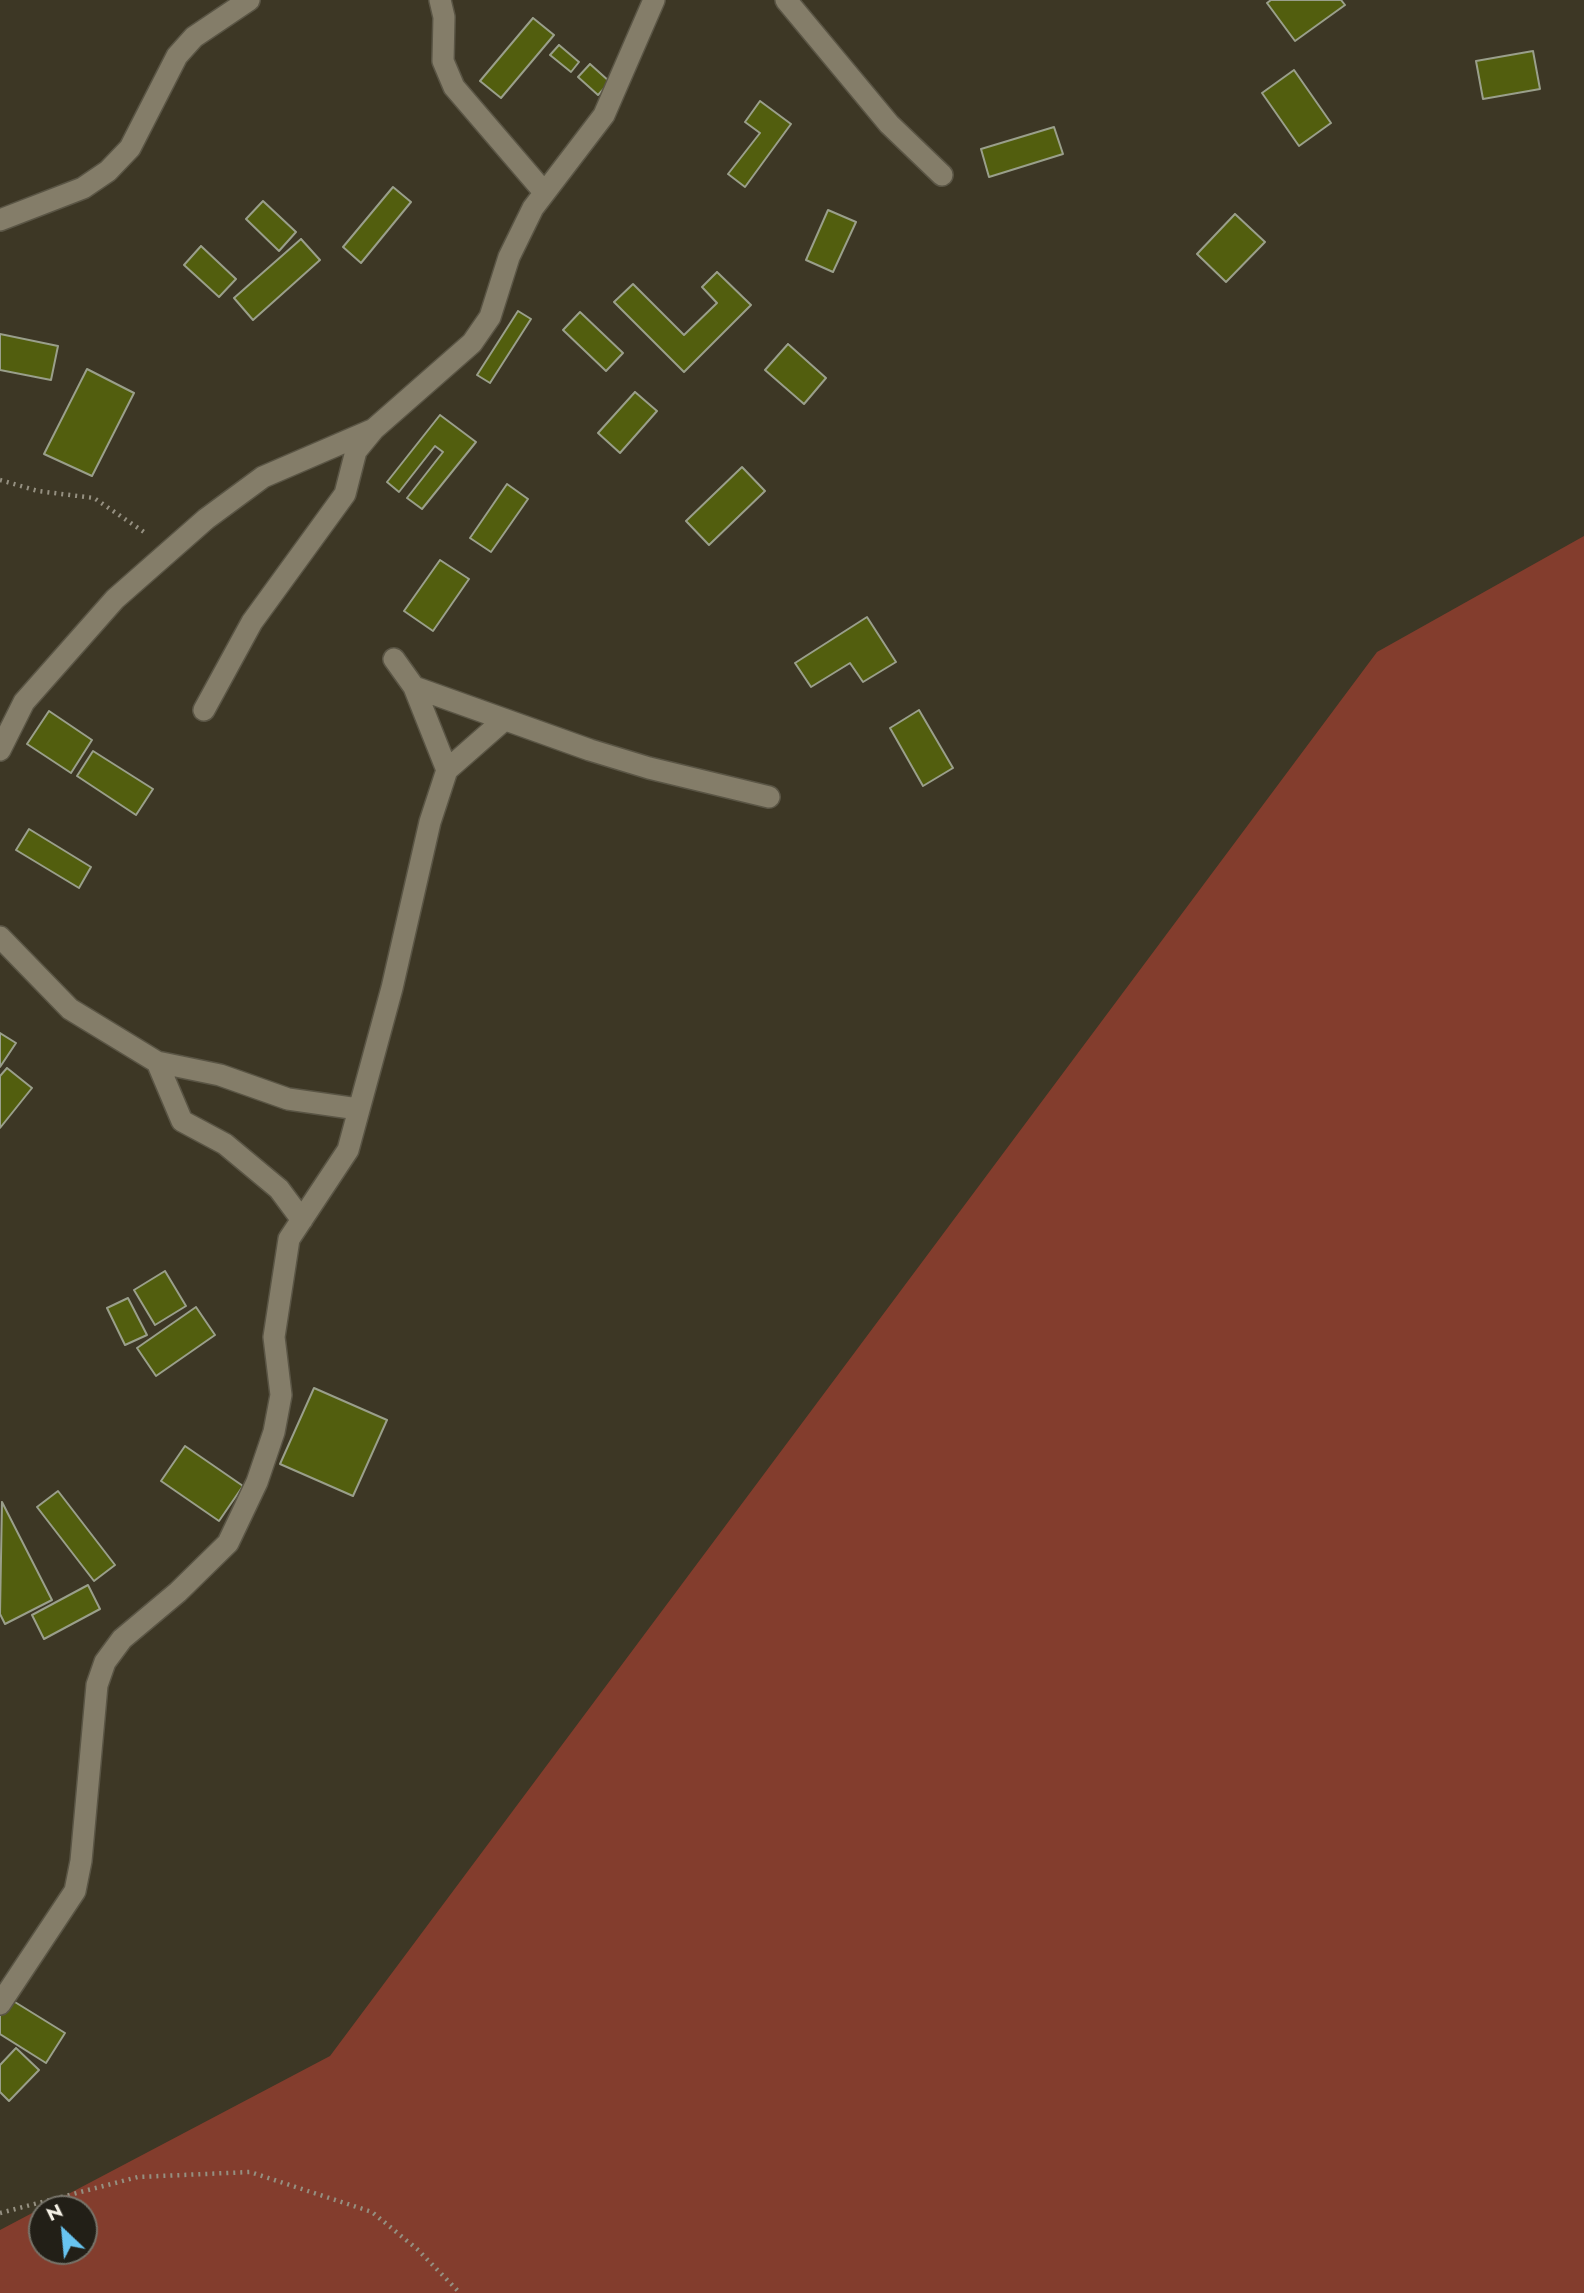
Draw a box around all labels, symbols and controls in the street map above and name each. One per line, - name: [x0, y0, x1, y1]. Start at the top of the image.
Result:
- north arrow: [28, 2195, 98, 2265]
- text: N: [42, 2197, 67, 2228]

